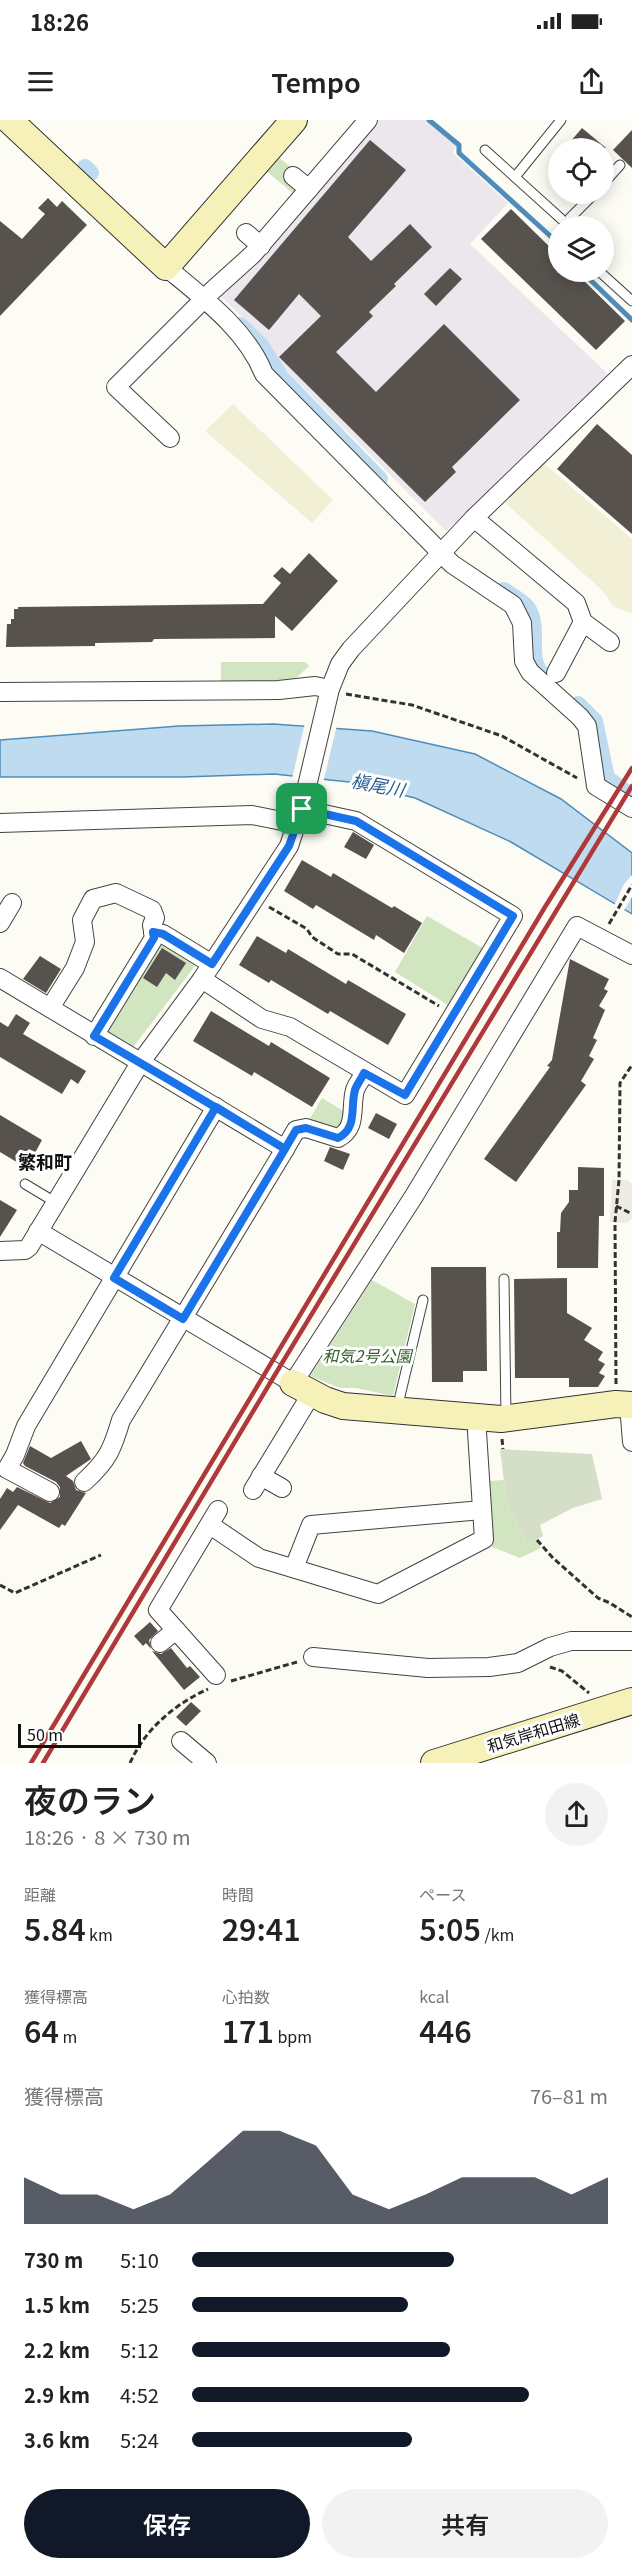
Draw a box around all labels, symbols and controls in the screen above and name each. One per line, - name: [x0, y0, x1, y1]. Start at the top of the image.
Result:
- text: 18:26: [30, 5, 89, 37]
- text: Tempo: [271, 62, 361, 101]
- icon: menu: [24, 65, 57, 98]
- icon: share: [575, 65, 608, 98]
- map controls: [548, 138, 614, 282]
- button: locate: [548, 138, 614, 204]
- button: layers: [548, 216, 614, 282]
- water label: 槇尾川: [349, 766, 409, 802]
- pin: [276, 783, 327, 834]
- icon: arrive: [285, 792, 318, 825]
- district label: 繁和町: [18, 1148, 72, 1174]
- park label: 和気2号公園: [323, 1343, 413, 1367]
- street label: 和気岸和田線: [484, 1706, 582, 1758]
- scale bar: [18, 1721, 141, 1748]
- text: 50 m: [27, 1722, 63, 1746]
- text: 夜のラン: [24, 1775, 156, 1823]
- button: share: [545, 1783, 608, 1846]
- text: 18:26 · 8 × 730 m: [24, 1822, 191, 1851]
- text: 距離: [24, 1882, 56, 1906]
- text: 時間: [222, 1882, 254, 1906]
- text: ペース: [419, 1882, 467, 1906]
- text: 5.84: [24, 1906, 86, 1950]
- text: 29:41: [222, 1906, 301, 1950]
- text: 5:05: [419, 1906, 481, 1950]
- text: km: [86, 1922, 113, 1946]
- text: /km: [481, 1922, 514, 1946]
- text: 獲得標高: [24, 1984, 88, 2008]
- text: 心拍数: [222, 1984, 270, 2008]
- text: kcal: [419, 1984, 449, 2008]
- text: 64: [24, 2008, 59, 2052]
- text: 171: [222, 2008, 274, 2052]
- text: 446: [419, 2008, 472, 2052]
- text: m: [59, 2024, 77, 2048]
- text: bpm: [274, 2024, 312, 2048]
- text: 獲得標高: [24, 2081, 104, 2110]
- text: 76–81 m: [530, 2081, 608, 2110]
- text: 730 m: [24, 2245, 83, 2274]
- text: 5:10: [120, 2245, 159, 2274]
- text: 1.5 km: [24, 2290, 90, 2319]
- text: 5:25: [120, 2290, 159, 2319]
- text: 2.2 km: [24, 2335, 90, 2364]
- text: 5:12: [120, 2335, 159, 2364]
- text: 2.9 km: [24, 2380, 90, 2409]
- text: 4:52: [120, 2380, 159, 2409]
- text: 3.6 km: [24, 2425, 90, 2454]
- text: 5:24: [120, 2425, 159, 2454]
- button: 保存: [24, 2489, 310, 2558]
- button: 共有: [322, 2489, 608, 2558]

